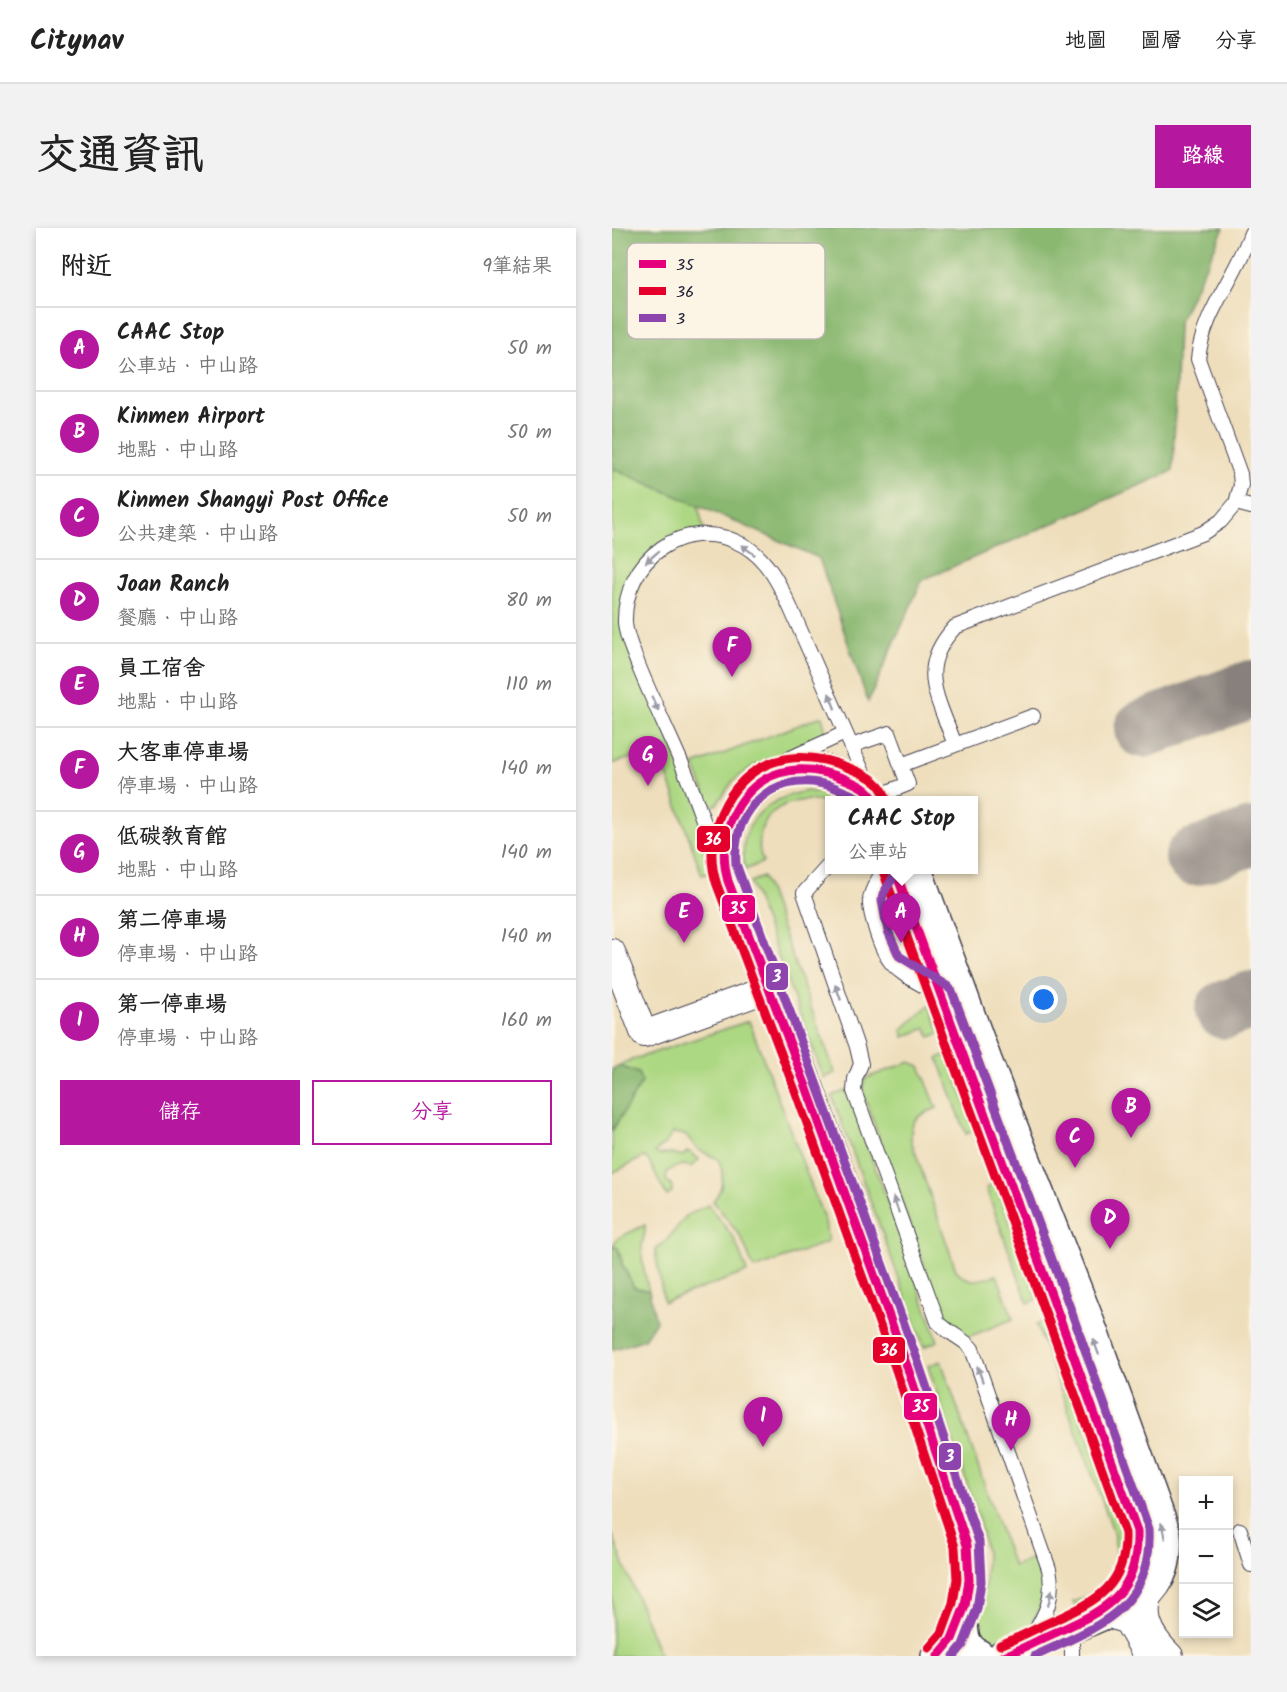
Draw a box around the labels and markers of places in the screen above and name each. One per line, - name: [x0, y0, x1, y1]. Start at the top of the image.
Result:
- pin: F: [712, 628, 752, 677]
- pin: G: [628, 736, 668, 786]
- pin: E: [664, 894, 704, 943]
- pin: A: [882, 894, 920, 943]
- pin: B: [1112, 1088, 1150, 1138]
- pin: C: [1056, 1118, 1094, 1168]
- pin: D: [1090, 1200, 1130, 1249]
- pin: I: [744, 1398, 782, 1447]
- pin: H: [992, 1402, 1030, 1451]

